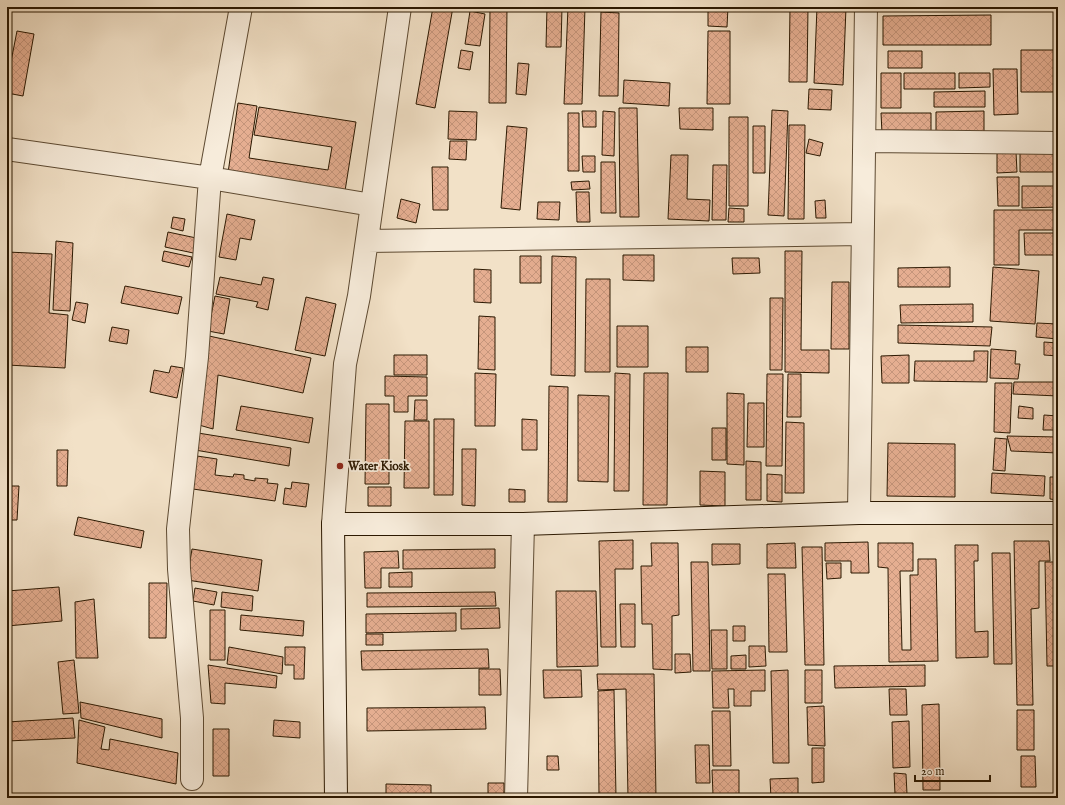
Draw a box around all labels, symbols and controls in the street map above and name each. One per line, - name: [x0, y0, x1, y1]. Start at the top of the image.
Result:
- place label: Water Kiosk: [347, 459, 410, 474]
- marker: Water Kiosk: [335, 461, 345, 471]
- scale bar: [915, 757, 990, 783]
- text: 20 m: [921, 764, 944, 779]

